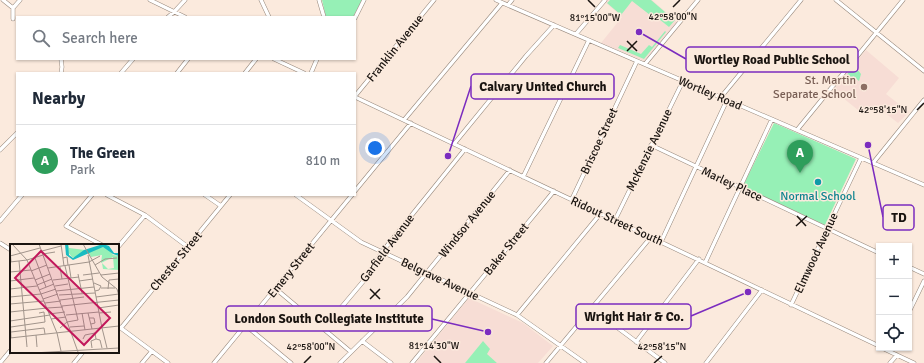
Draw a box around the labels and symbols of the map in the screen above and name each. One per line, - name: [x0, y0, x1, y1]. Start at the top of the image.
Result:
- text: 42°58'00"N: [649, 11, 697, 23]
- street label: Franklin Avenue: [364, 12, 427, 85]
- text: 81°15'00"W: [570, 12, 621, 24]
- callout: Wortley Road Public School: [686, 47, 858, 72]
- text: Wortley Road Public School: [694, 52, 850, 68]
- street label: Wortley Road: [676, 73, 744, 114]
- place label: St. Martin Separate School: [773, 73, 856, 102]
- callout: Calvary United Church: [471, 74, 614, 99]
- text: Calvary United Church: [479, 79, 607, 95]
- marker: St. Martin Separate School: [859, 82, 869, 92]
- text: 42°58'15"N: [859, 104, 907, 116]
- street label: Briscoe Street: [577, 105, 621, 177]
- street label: McKenzie Avenue: [623, 107, 676, 194]
- your location: [365, 138, 385, 158]
- pin: A: [787, 140, 813, 173]
- street label: Marley Place: [699, 164, 765, 205]
- marker: Normal School: [813, 177, 823, 187]
- street label: Windsor Avenue: [436, 188, 499, 261]
- place label: Normal School: [780, 189, 856, 204]
- street label: Ridout Street South: [568, 193, 666, 250]
- callout: TD: [883, 205, 914, 230]
- text: TD: [891, 210, 907, 226]
- street label: Garfield Avenue: [357, 211, 418, 285]
- street label: Elmwood Avenue: [791, 211, 842, 296]
- street label: Baker Street: [481, 220, 532, 279]
- street label: Chester Street: [147, 228, 206, 294]
- street label: Emery Street: [265, 240, 318, 301]
- inset map: [10, 244, 119, 353]
- street label: Belgrave Avenue: [398, 255, 481, 304]
- callout: Wright Hair & Co.: [576, 304, 691, 329]
- callout: London South Collegiate Institute: [226, 306, 432, 331]
- text: Wright Hair & Co.: [584, 309, 684, 325]
- text: London South Collegiate Institute: [234, 311, 424, 327]
- text: 81°14'30"W: [409, 340, 460, 352]
- text: 42°58'00"N: [287, 341, 335, 353]
- text: 42°58'15"N: [638, 341, 686, 353]

